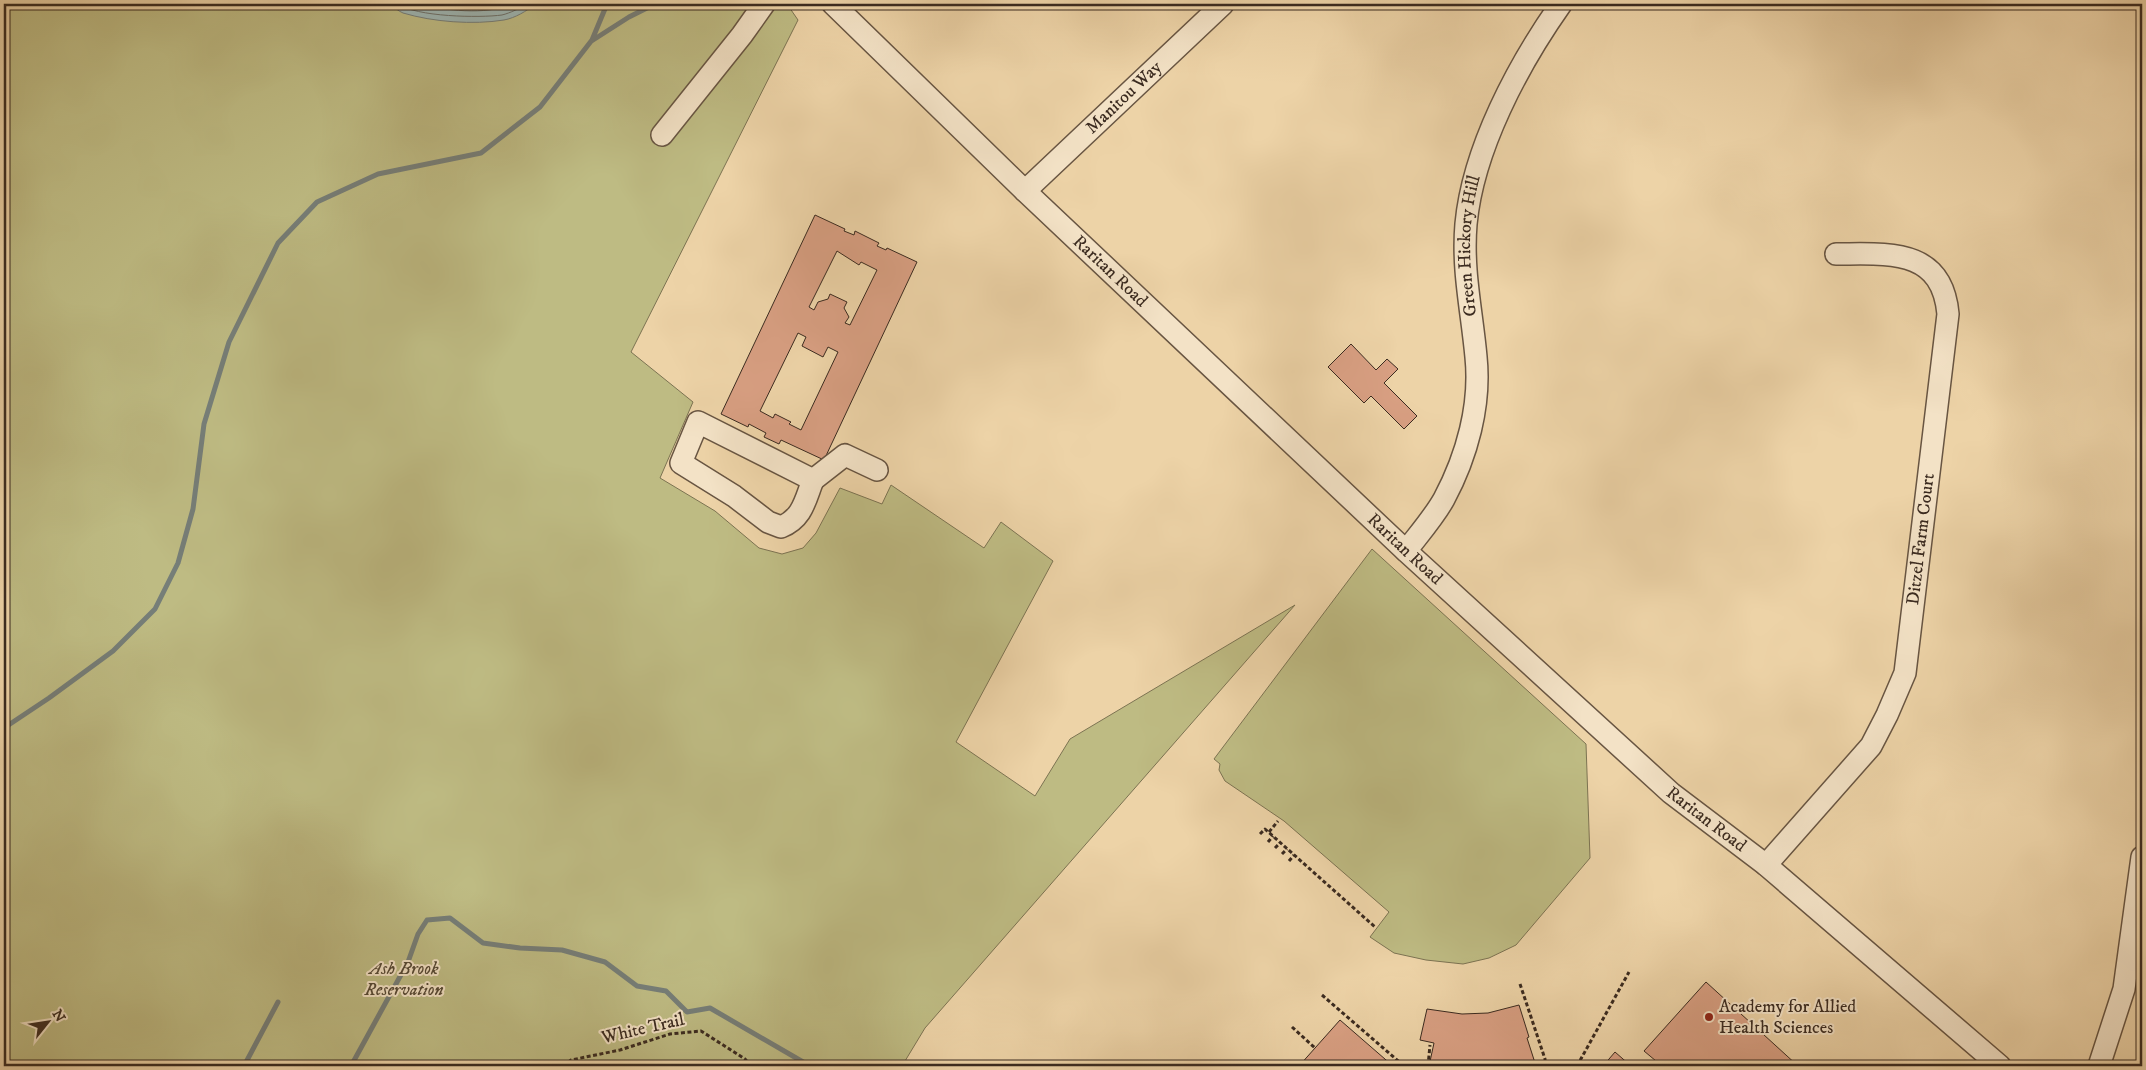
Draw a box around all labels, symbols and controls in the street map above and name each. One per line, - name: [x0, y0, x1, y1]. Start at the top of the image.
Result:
- street label: Manitou Way: [1081, 56, 1167, 139]
- street label: Green Hickory Hill: [1454, 172, 1486, 318]
- street label: Raritan Road: [1068, 231, 1152, 312]
- street label: Ditzel Farm Court: [1902, 472, 1940, 606]
- street label: Raritan Road: [1362, 509, 1447, 590]
- street label: Raritan Road: [1662, 782, 1750, 857]
- park label: Ash Brook Reservation: [364, 958, 443, 1001]
- place label: Academy for Allied Health Sciences: [1719, 996, 1856, 1039]
- north arrow: [22, 998, 72, 1048]
- text: N: [48, 1007, 69, 1026]
- street label: White Trail: [598, 1009, 687, 1049]
- marker: Academy for Allied Health Sciences: [1703, 1011, 1715, 1023]

